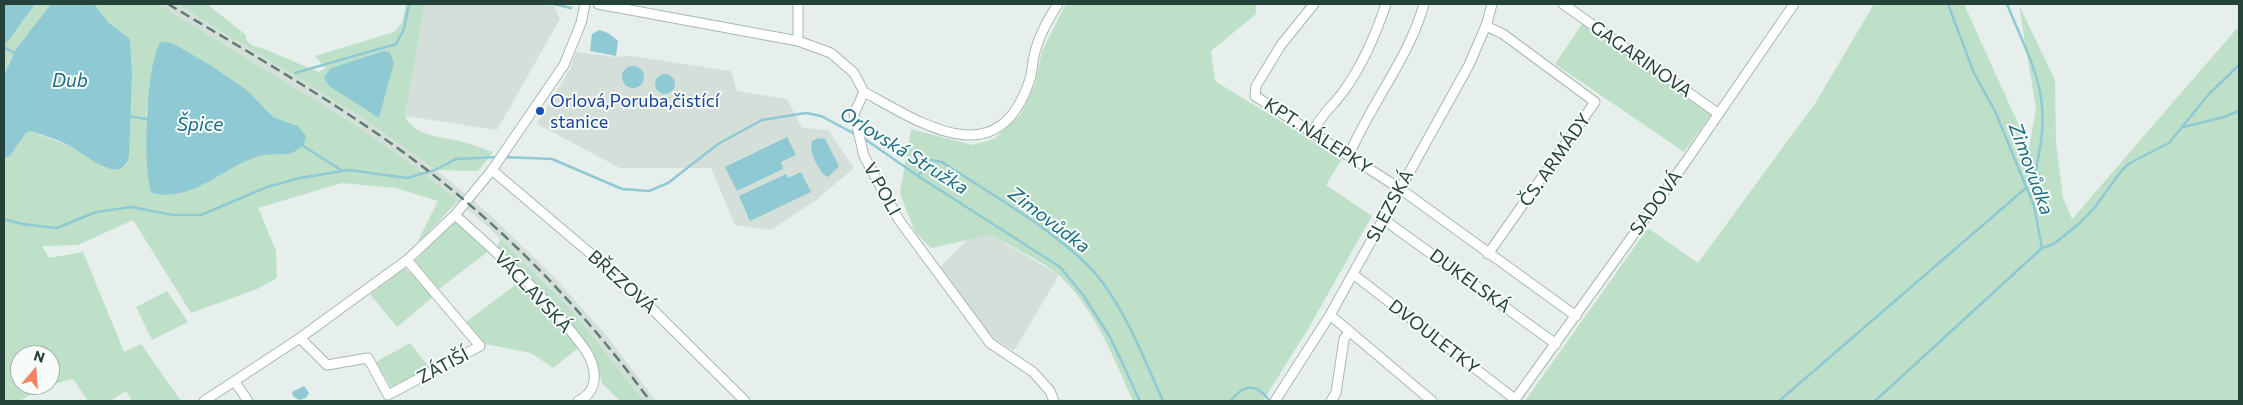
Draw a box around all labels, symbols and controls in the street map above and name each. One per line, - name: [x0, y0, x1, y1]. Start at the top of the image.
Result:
- street label: GAGARINOVA: [1586, 16, 1696, 102]
- water label: Dub: [52, 70, 88, 92]
- place label: Orlová,Poruba,čistící stanice: [550, 90, 719, 132]
- street label: KPT. NÁLEPKY: [1260, 93, 1376, 179]
- water label: Orlovská Stružka: [836, 102, 972, 200]
- marker: Orlová,Poruba,čistící stanice: [534, 105, 546, 117]
- street label: ČS. ARMÁDY: [1515, 109, 1595, 211]
- water label: Špice: [177, 114, 223, 136]
- water label: Zimovůdka: [2004, 120, 2058, 218]
- street label: V POLI: [859, 159, 905, 219]
- street label: SLEZSKÁ: [1362, 166, 1418, 246]
- street label: SADOVÁ: [1626, 167, 1686, 239]
- water label: Zimovůdka: [1004, 182, 1094, 258]
- street label: DUKELSKÁ: [1425, 244, 1515, 318]
- street label: BŘEZOVÁ: [584, 246, 660, 318]
- street label: VÁCLAVSKÁ: [490, 247, 576, 337]
- street label: DVOULETKY: [1384, 295, 1484, 379]
- street label: ZÁTIŠÍ: [414, 344, 472, 388]
- north arrow: [10, 345, 60, 395]
- text: N: [32, 347, 47, 366]

